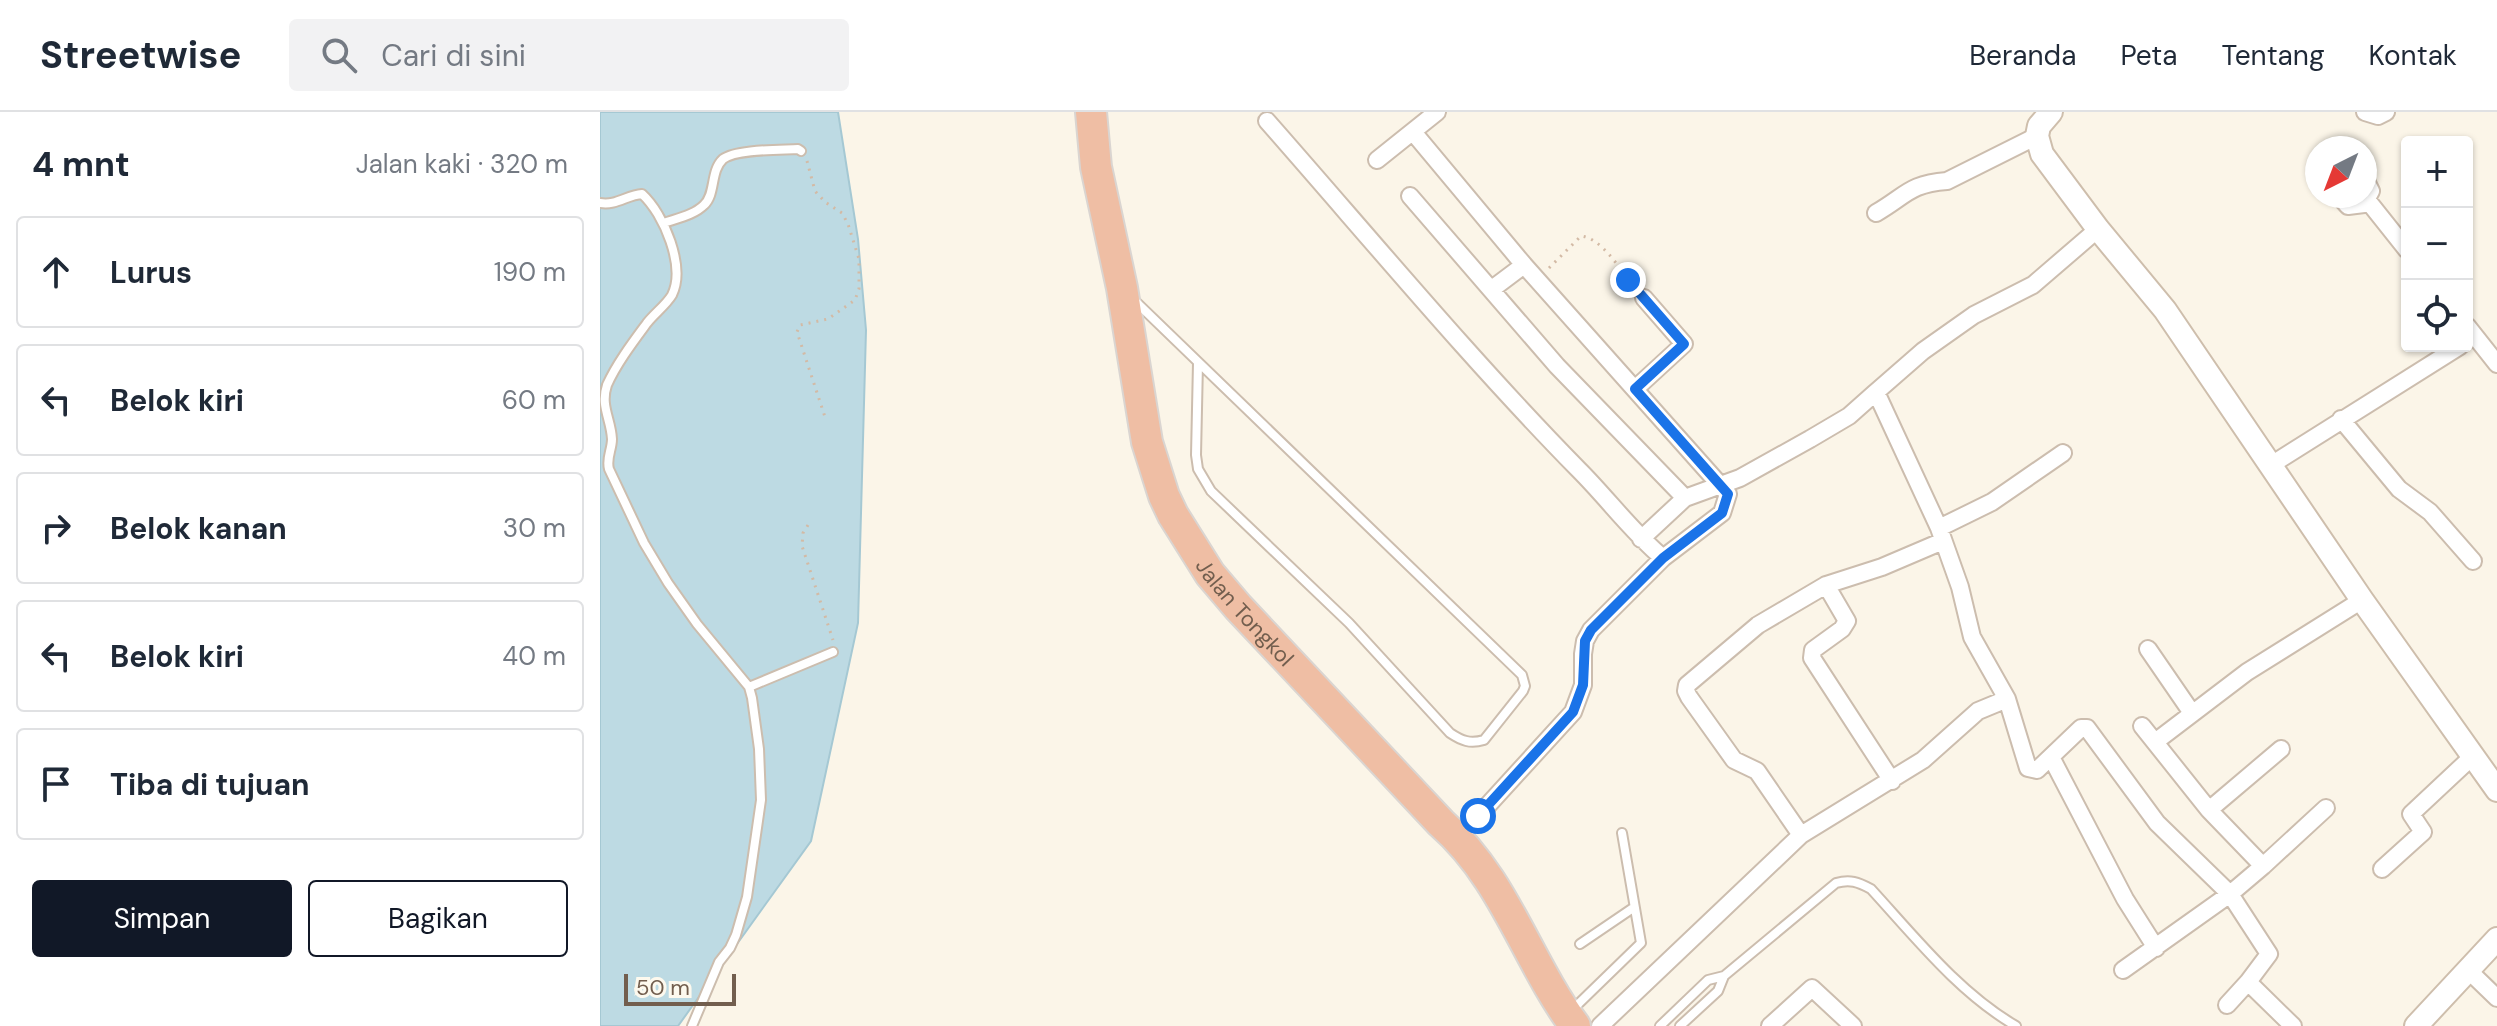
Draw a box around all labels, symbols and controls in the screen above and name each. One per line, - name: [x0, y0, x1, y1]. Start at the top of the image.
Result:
- search box: [289, 19, 849, 91]
- text: Streetwise: [40, 30, 241, 80]
- icon: search: [317, 33, 361, 77]
- text: Cari di sini: [381, 36, 526, 75]
- text: Beranda: [1969, 37, 2076, 74]
- text: Peta: [2120, 37, 2177, 74]
- text: Tentang: [2221, 37, 2325, 74]
- text: Kontak: [2369, 37, 2457, 74]
- north arrow: [2305, 136, 2377, 208]
- map controls: [2401, 136, 2473, 352]
- button: +: [2401, 136, 2473, 208]
- text: 4 mnt: [32, 142, 130, 187]
- text: Jalan kaki · 320 m: [356, 147, 568, 181]
- button: −: [2401, 208, 2473, 280]
- icon: ahead: [34, 250, 78, 294]
- text: Lurus: [110, 253, 192, 292]
- text: 190 m: [494, 255, 566, 289]
- route end: [1610, 262, 1646, 298]
- button: locate: [2401, 280, 2473, 352]
- icon: left: [34, 378, 78, 422]
- text: Belok kiri: [110, 381, 244, 420]
- text: 60 m: [502, 383, 566, 417]
- icon: right: [34, 506, 78, 550]
- text: Belok kanan: [110, 509, 287, 548]
- text: 30 m: [503, 511, 566, 545]
- street label: Jalan Tongkol: [1189, 553, 1300, 673]
- icon: left: [34, 634, 78, 678]
- text: Belok kiri: [110, 637, 244, 676]
- text: 40 m: [502, 639, 566, 673]
- icon: arrive: [34, 762, 78, 806]
- text: Tiba di tujuan: [110, 765, 310, 804]
- route start: [1460, 798, 1496, 834]
- button: Simpan: [32, 880, 292, 957]
- button: Bagikan: [308, 880, 568, 957]
- scale bar: [624, 970, 736, 1006]
- text: 50 m: [636, 973, 690, 1002]

